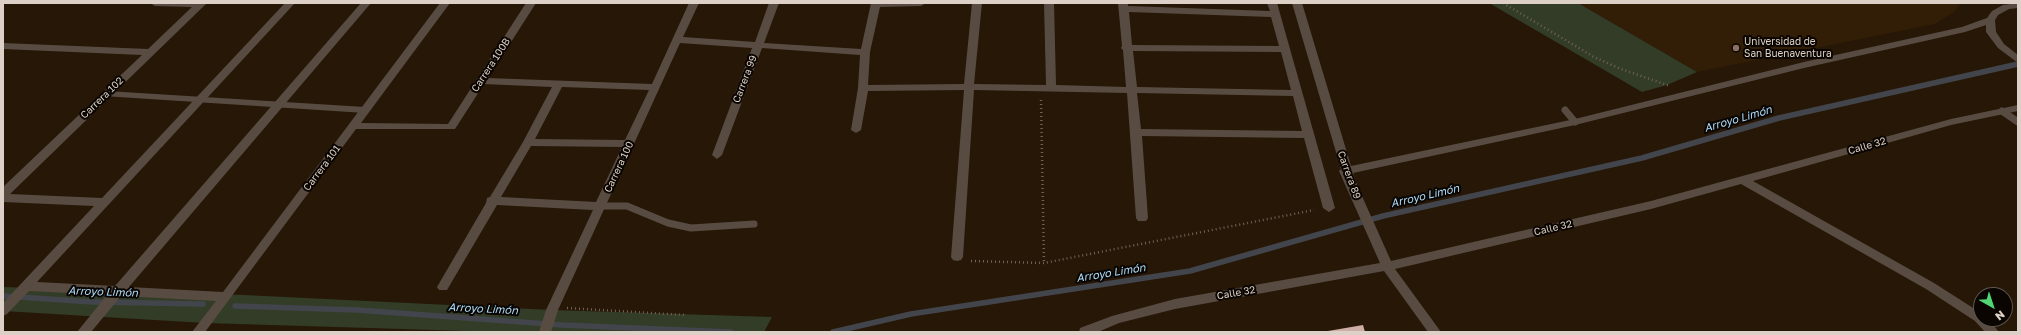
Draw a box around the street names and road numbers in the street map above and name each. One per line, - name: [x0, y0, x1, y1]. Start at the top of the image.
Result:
- street label: Carrera 100B: [469, 36, 513, 94]
- street label: Carrera 99: [730, 54, 760, 104]
- street label: Carrera 102: [78, 75, 126, 121]
- street label: Calle 32: [1847, 135, 1887, 157]
- street label: Carrera 100: [602, 139, 636, 195]
- street label: Carrera 101: [301, 143, 343, 193]
- street label: Carrera 89: [1335, 149, 1363, 201]
- street label: Calle 32: [1533, 218, 1573, 238]
- street label: Calle 32: [1216, 284, 1256, 302]

